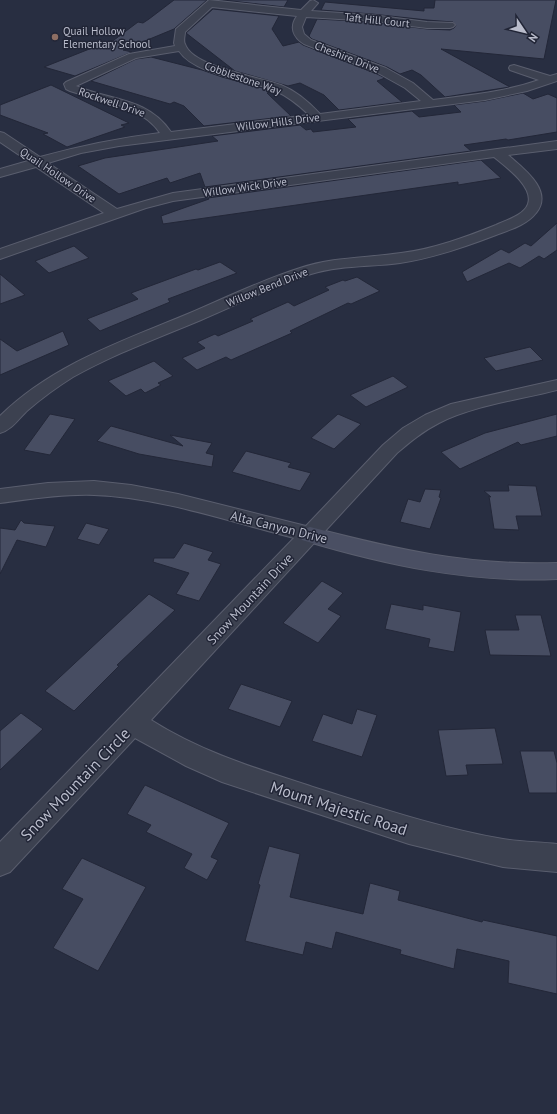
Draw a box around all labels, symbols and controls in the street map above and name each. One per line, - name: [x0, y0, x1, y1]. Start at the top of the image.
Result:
- street label: Taft Hill Court: [344, 10, 411, 30]
- north arrow: [505, 12, 545, 52]
- place label: Quail Hollow Elementary School: [63, 24, 151, 51]
- text: N: [525, 31, 541, 45]
- marker: Quail Hollow Elementary School: [50, 32, 60, 42]
- street label: Cheshire Drive: [313, 38, 382, 76]
- street label: Cobblestone Way: [203, 58, 284, 98]
- street label: Rockwell Drive: [77, 84, 148, 120]
- street label: Willow Hills Drive: [235, 110, 321, 134]
- street label: Quail Hollow Drive: [17, 144, 99, 206]
- street label: Willow Wick Drive: [202, 174, 288, 200]
- street label: Willow Bend Drive: [224, 264, 310, 310]
- street label: Alta Canyon Drive: [229, 507, 329, 547]
- street label: Snow Mountain Drive: [203, 550, 297, 648]
- street label: Snow Mountain Circle: [16, 723, 134, 845]
- street label: Mount Majestic Road: [268, 776, 410, 840]

